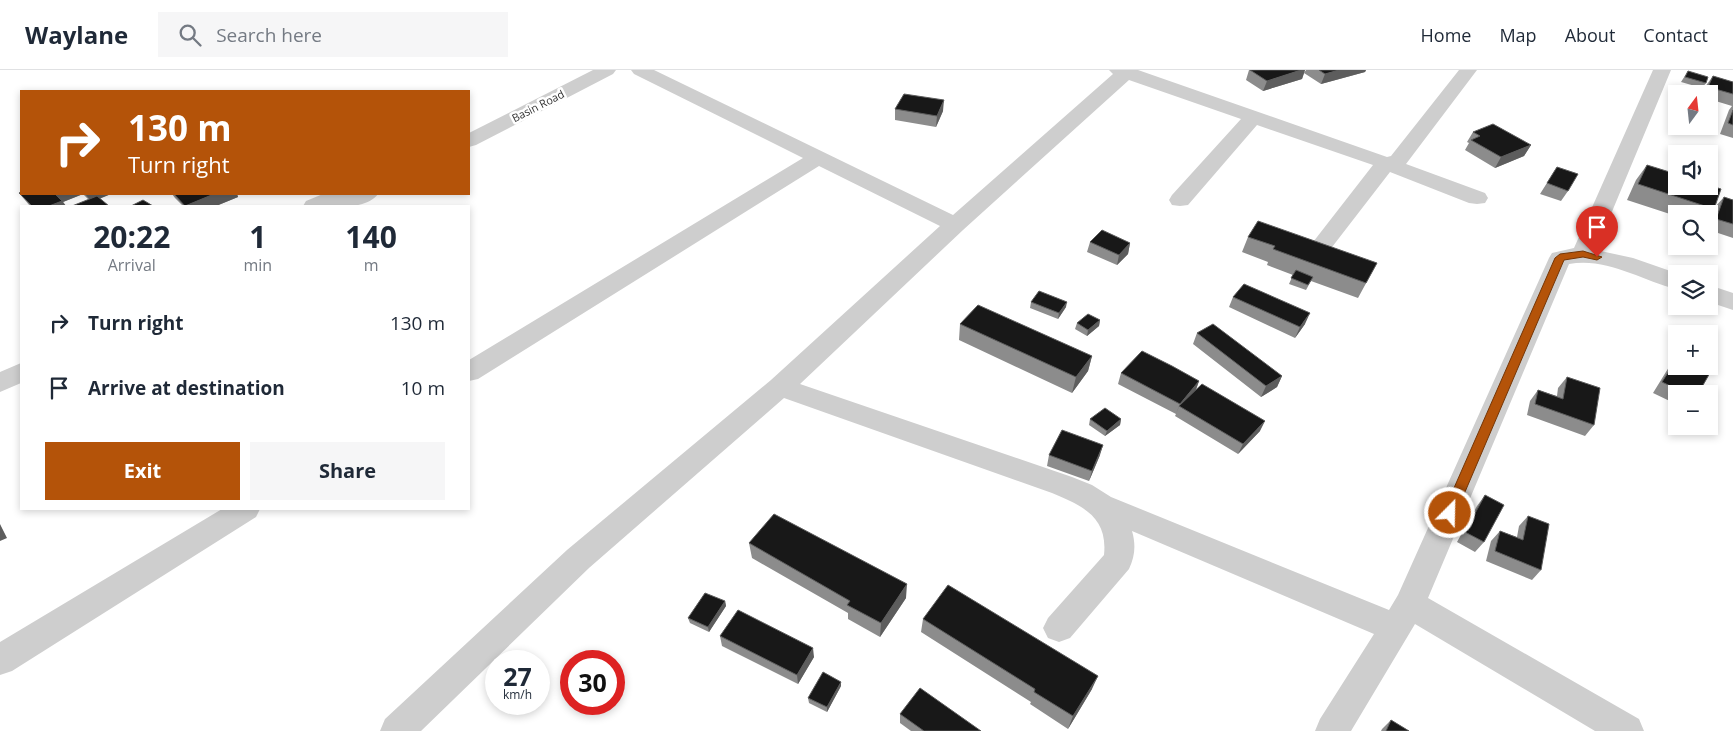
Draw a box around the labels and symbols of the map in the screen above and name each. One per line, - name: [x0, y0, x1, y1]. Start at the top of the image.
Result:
- north arrow: [1668, 85, 1718, 135]
- street label: Basin Road: [509, 86, 567, 125]
- pin: [1576, 206, 1618, 257]
- position arrow: [1423, 486, 1475, 538]
- speed limit sign: 30: [560, 650, 625, 715]

